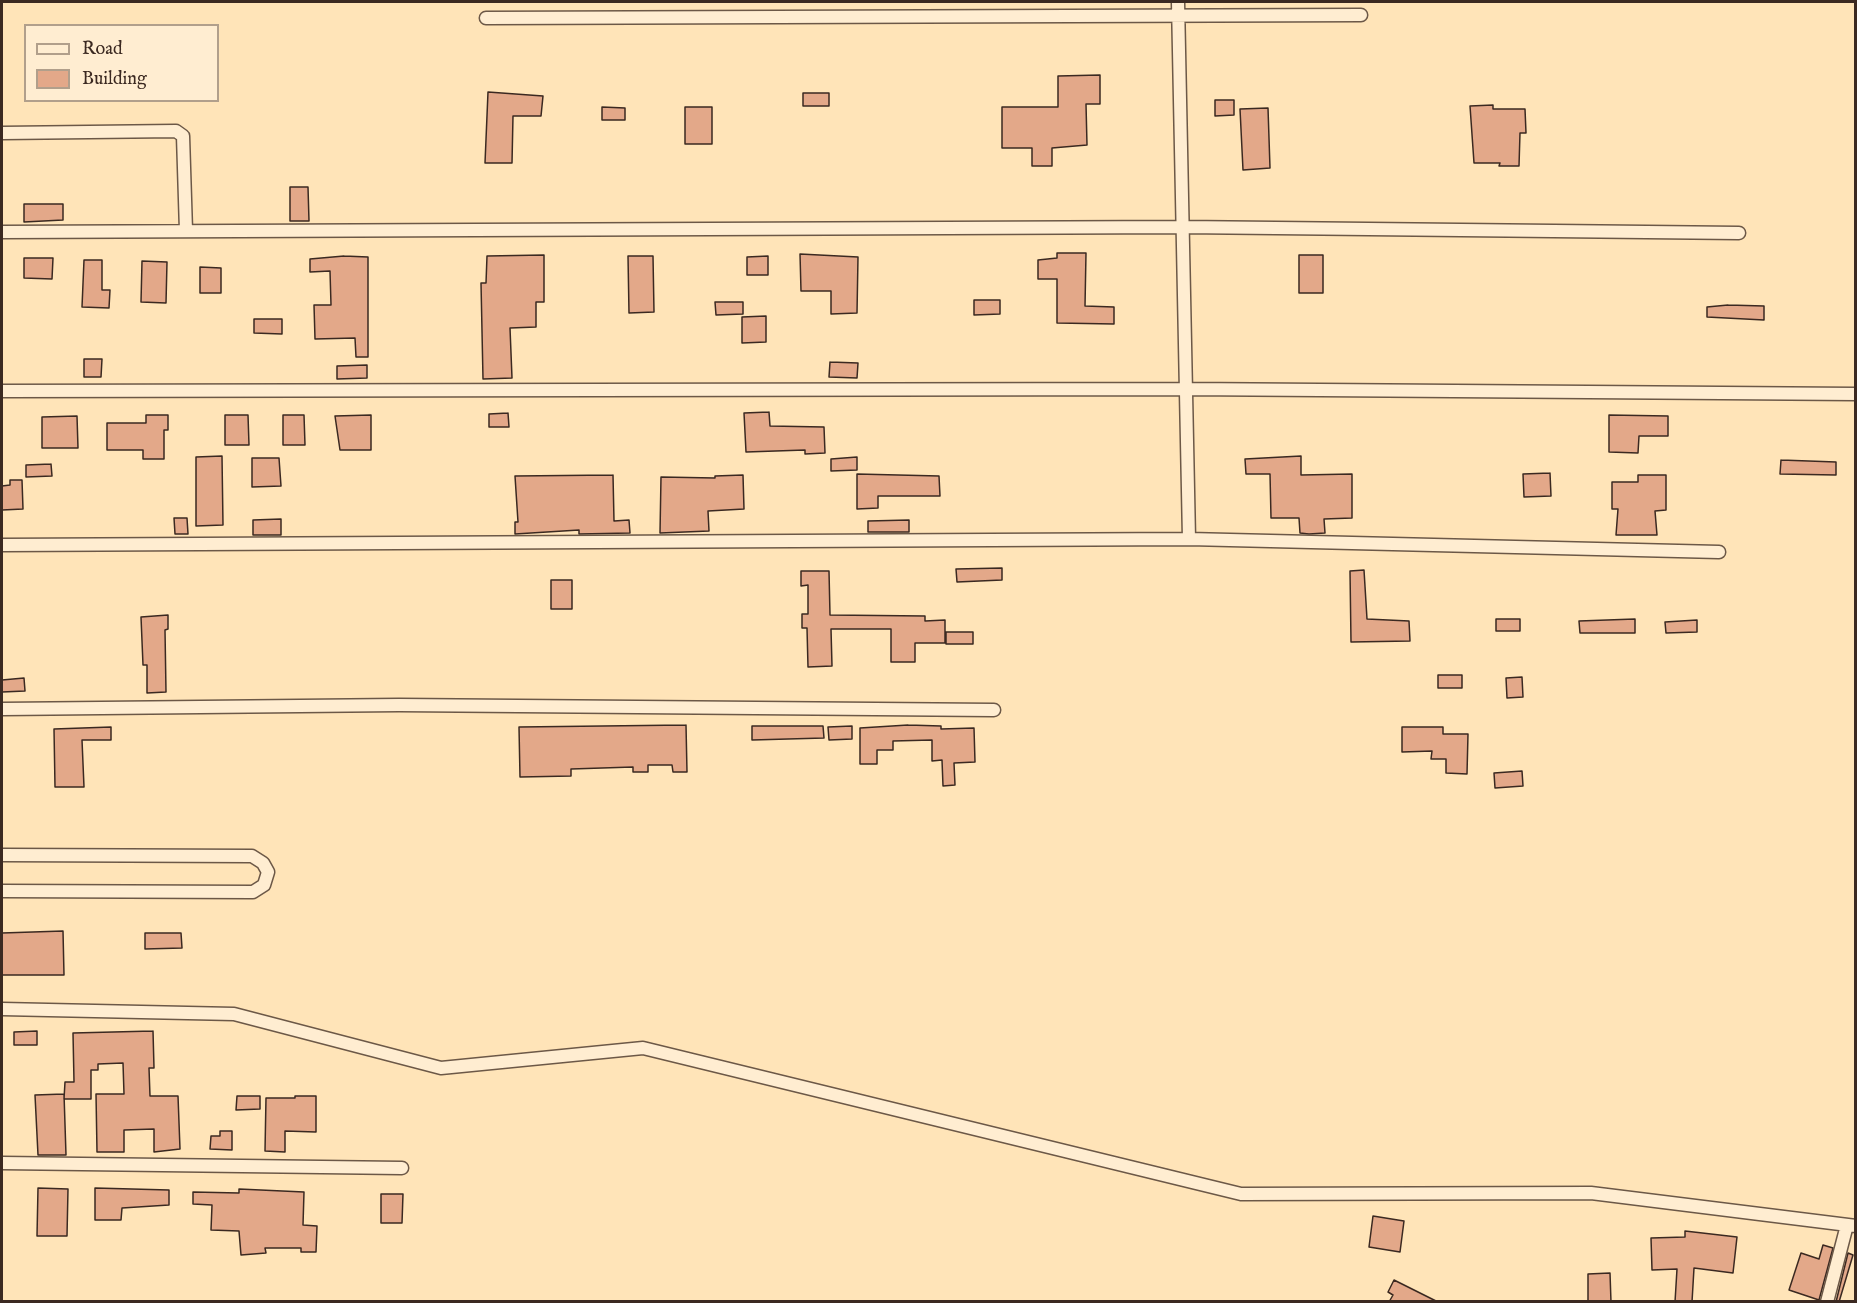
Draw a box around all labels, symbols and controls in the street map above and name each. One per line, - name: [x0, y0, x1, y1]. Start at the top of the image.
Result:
- legend: [24, 24, 219, 102]
- text: Road: [82, 38, 123, 61]
- text: Building: [82, 68, 147, 91]

